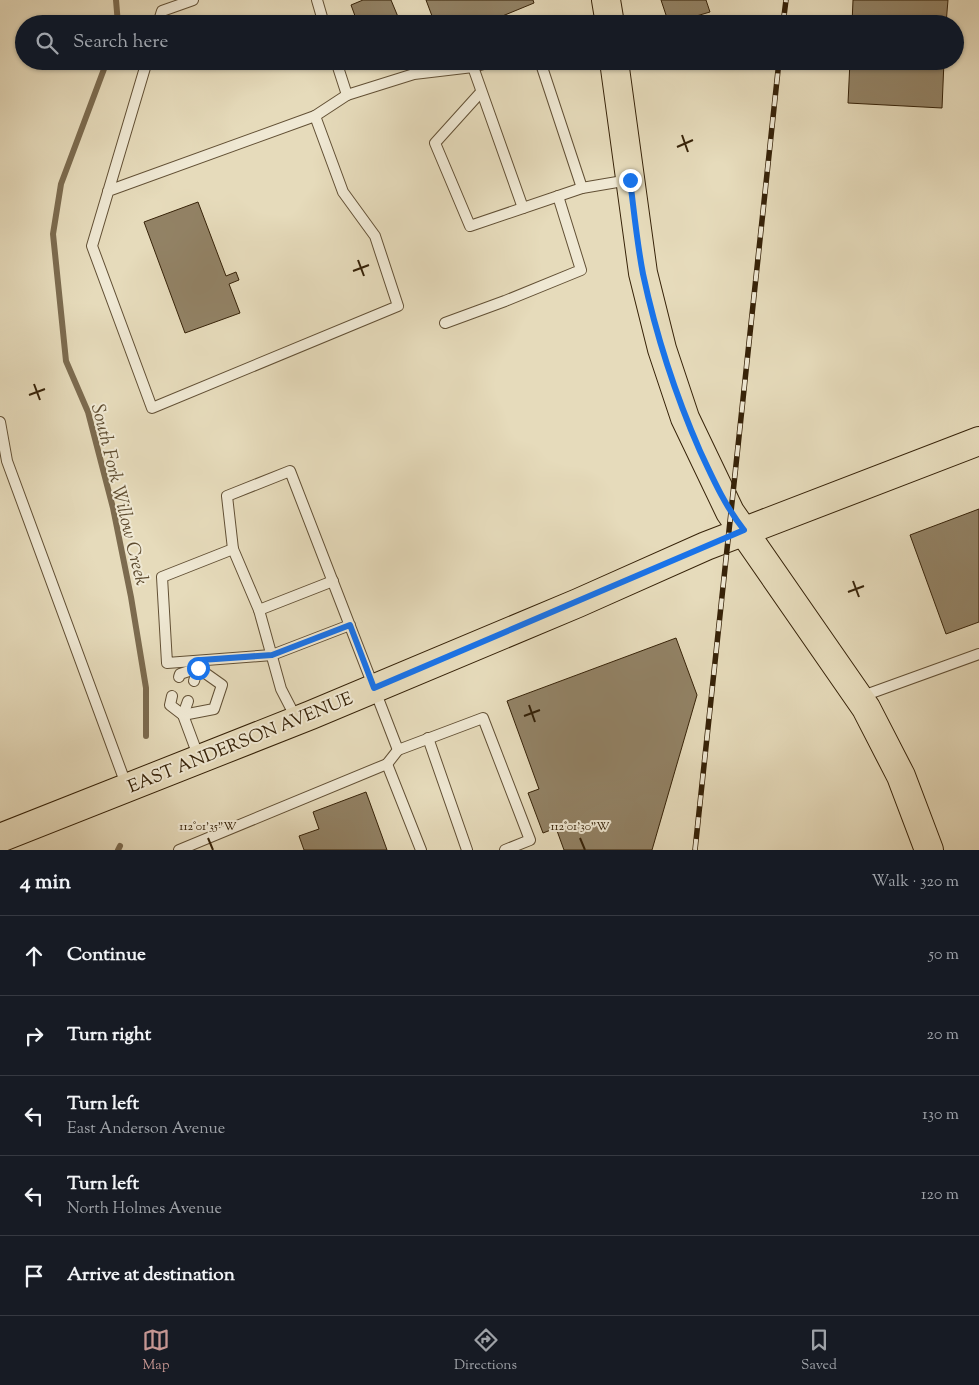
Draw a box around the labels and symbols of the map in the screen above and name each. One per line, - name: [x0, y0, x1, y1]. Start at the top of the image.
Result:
- route end: [619, 169, 642, 192]
- water label: South Fork Willow Creek: [83, 401, 154, 589]
- route start: [187, 657, 210, 680]
- street label: EAST ANDERSON AVENUE: [124, 687, 357, 801]
- text: 112°01'35"W: [179, 818, 237, 836]
- text: 112°01'30"W: [550, 818, 610, 836]

